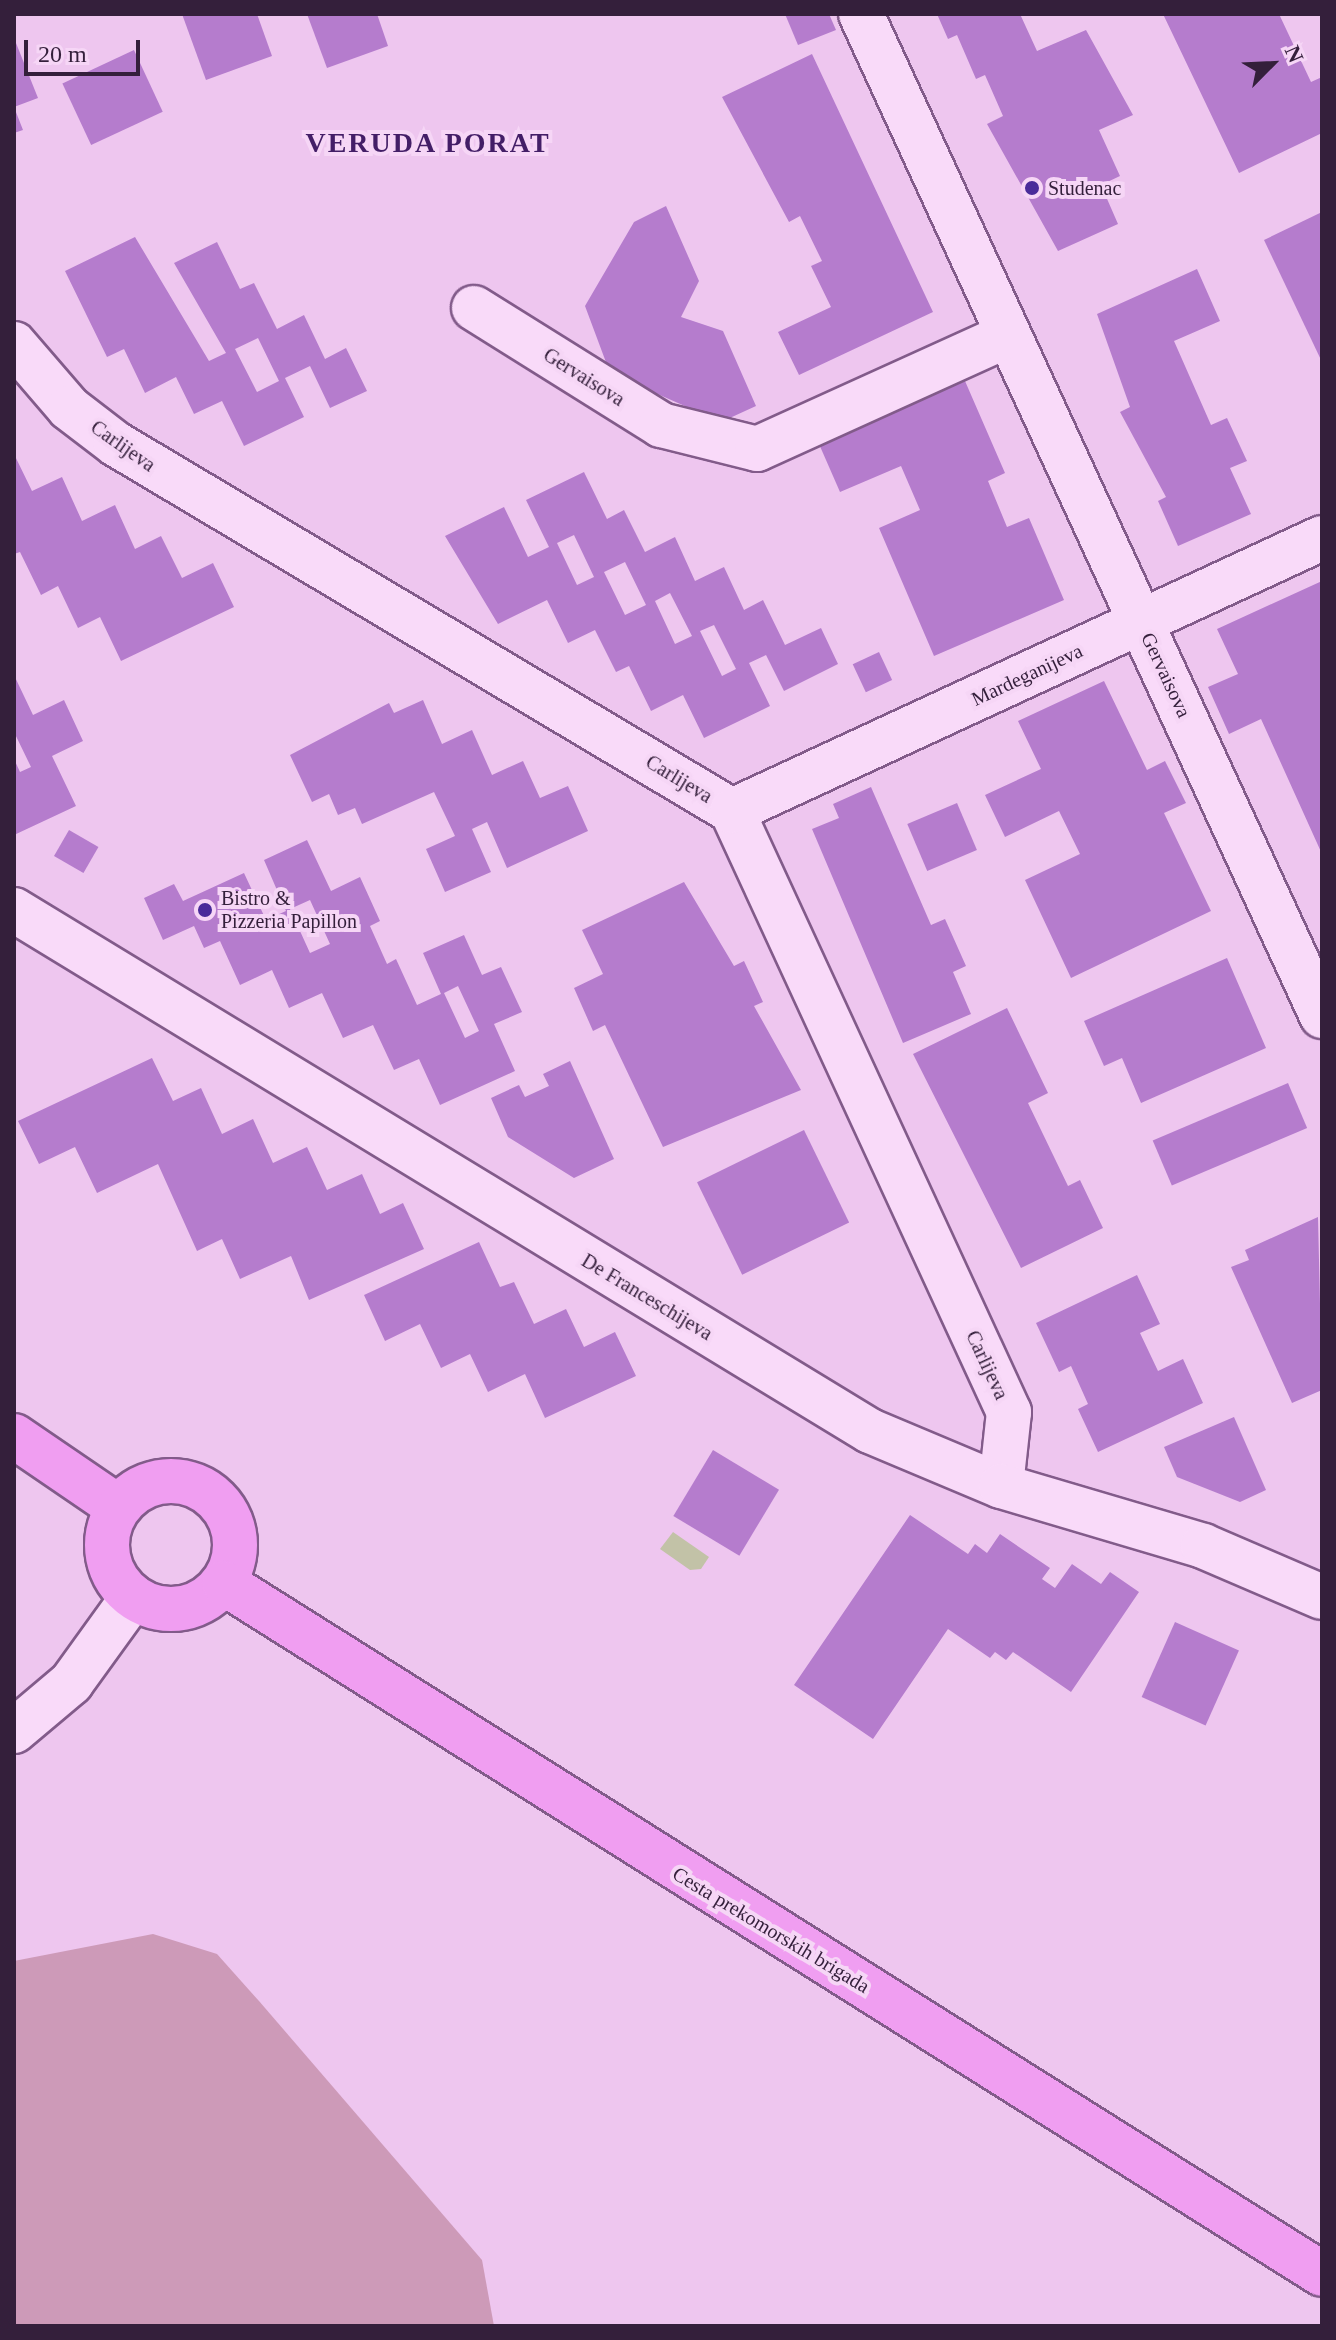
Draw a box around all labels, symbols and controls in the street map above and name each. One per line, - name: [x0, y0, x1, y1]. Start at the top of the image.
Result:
- scale bar: [28, 24, 144, 74]
- north arrow: [1232, 24, 1312, 104]
- text: 20 m: [38, 41, 87, 67]
- text: N: [1280, 42, 1309, 66]
- district label: VERUDA PORAT: [305, 126, 551, 160]
- place label: Studenac: [1048, 176, 1121, 200]
- marker: Studenac: [1023, 179, 1041, 197]
- street label: Gervaisova: [539, 343, 629, 411]
- street label: Carlijeva: [86, 415, 160, 477]
- street label: Gervaisova: [1136, 629, 1196, 721]
- street label: Mardeganijeva: [968, 639, 1086, 711]
- street label: Carlijeva: [641, 750, 717, 808]
- place label: Bistro & Pizzeria Papillon: [221, 886, 357, 933]
- marker: Bistro & Pizzeria Papillon: [196, 901, 214, 919]
- street label: De Franceschijeva: [577, 1249, 717, 1345]
- street label: Carlijeva: [961, 1327, 1013, 1403]
- street label: Cesta prekomorskih brigada: [668, 1862, 874, 1998]

